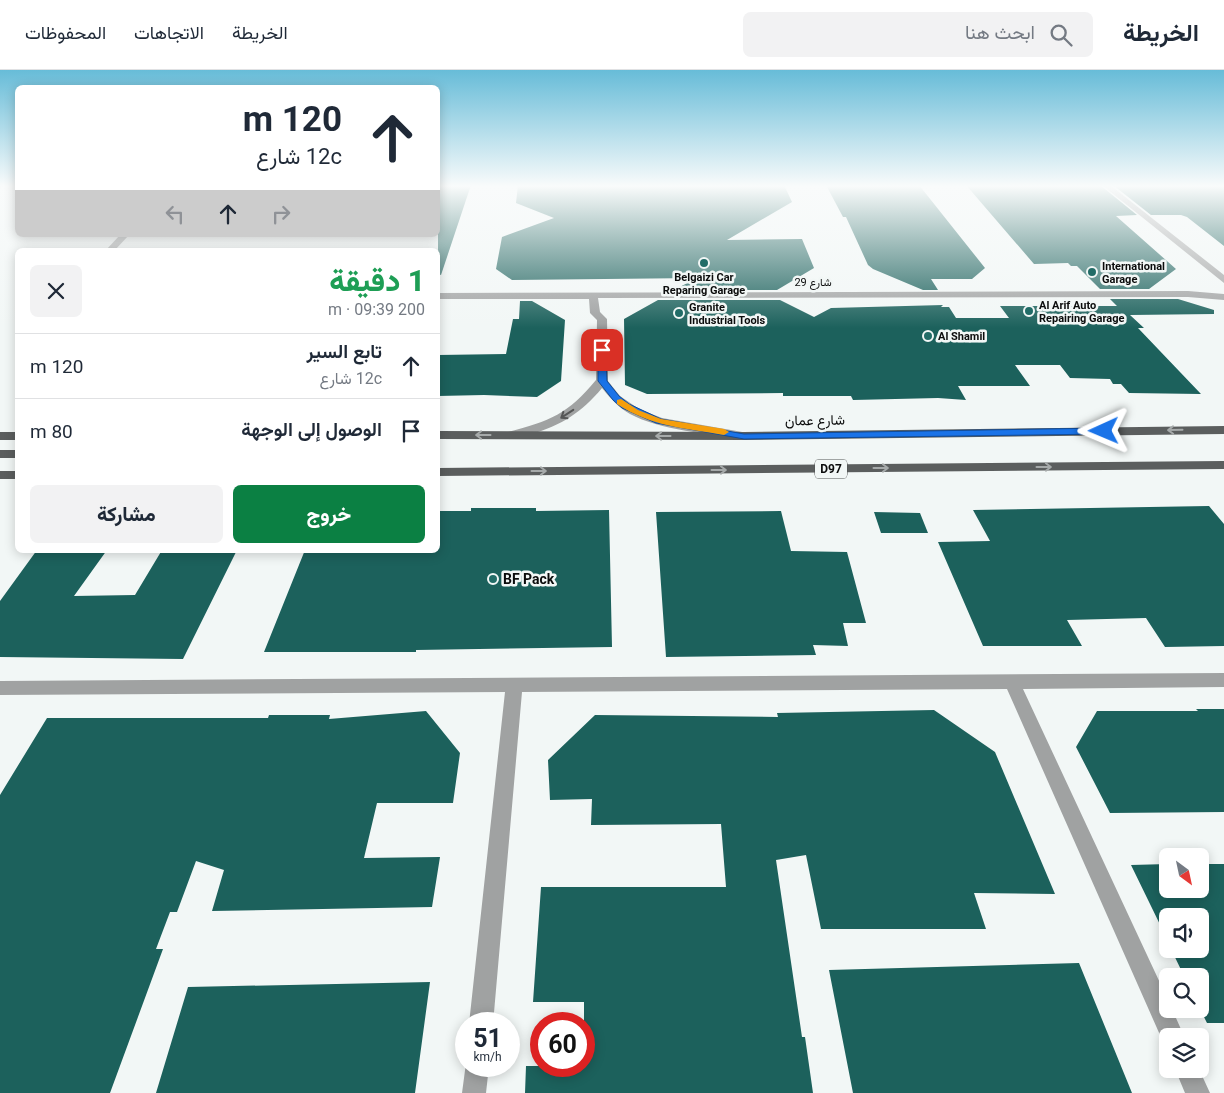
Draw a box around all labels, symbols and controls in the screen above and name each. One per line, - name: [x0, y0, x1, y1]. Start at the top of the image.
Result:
- search box: [743, 12, 1093, 57]
- text: الخريطة: [1123, 19, 1199, 47]
- text: ابحث هنا: [965, 21, 1035, 44]
- icon: search: [1047, 21, 1075, 49]
- text: المحفوظات: [25, 22, 106, 43]
- text: الاتجاهات: [134, 22, 204, 43]
- text: الخريطة: [232, 22, 288, 43]
- text: 120 m: [243, 99, 342, 140]
- icon: ahead: [360, 105, 425, 170]
- text: 12c شارع: [256, 144, 342, 169]
- icon: left: [161, 200, 189, 228]
- icon: ahead: [214, 200, 242, 228]
- icon: right: [267, 200, 295, 228]
- marker: Belgaizi Car Reparing Garage: [698, 257, 710, 269]
- place label: International Garage: [1102, 260, 1165, 286]
- text: 1 دقيقة: [329, 263, 425, 298]
- button: close: [30, 265, 82, 317]
- marker: International Garage: [1086, 266, 1098, 278]
- place label: Belgaizi Car Reparing Garage: [663, 271, 745, 297]
- street label: شارع 29: [794, 276, 832, 290]
- place label: Al Arif Auto Repairing Garage: [1039, 299, 1125, 325]
- text: 200 m · 09:39: [328, 300, 425, 319]
- place label: Granite Industrial Tools: [689, 301, 766, 327]
- marker: Al Arif Auto Repairing Garage: [1023, 305, 1035, 317]
- marker: Granite Industrial Tools: [673, 307, 685, 319]
- pin: [581, 329, 623, 371]
- marker: Al Shamil: [922, 330, 934, 342]
- place label: Al Shamil: [938, 330, 985, 343]
- icon: arrive: [588, 336, 616, 364]
- text: تابع السير: [306, 340, 382, 363]
- icon: ahead: [397, 352, 425, 380]
- text: 120 m: [30, 355, 83, 378]
- text: 12c شارع: [319, 369, 382, 388]
- position arrow: [1077, 404, 1129, 456]
- one-way arrow: [560, 409, 574, 419]
- street label: شارع عمان: [785, 411, 845, 432]
- icon: arrive: [397, 417, 425, 445]
- text: الوصول إلى الوجهة: [241, 418, 382, 441]
- text: 80 m: [30, 420, 73, 443]
- one-way arrow: [1168, 425, 1184, 435]
- one-way arrow: [475, 430, 492, 440]
- one-way arrow: [655, 431, 672, 441]
- road number: D97: [815, 459, 847, 478]
- one-way arrow: [1035, 462, 1051, 472]
- one-way arrow: [872, 463, 889, 473]
- one-way arrow: [710, 465, 726, 475]
- one-way arrow: [530, 466, 546, 476]
- button: مشاركة: [30, 485, 223, 543]
- button: خروج: [233, 485, 425, 543]
- place label: BF Pack: [503, 571, 555, 587]
- marker: BF Pack: [487, 573, 499, 585]
- north arrow: [1159, 848, 1209, 898]
- map controls: [1159, 848, 1209, 1078]
- button: sound: [1159, 908, 1209, 958]
- button: search: [1159, 968, 1209, 1018]
- speed limit sign: 60: [530, 1012, 595, 1077]
- text: 51: [473, 1024, 502, 1053]
- button: layers: [1159, 1028, 1209, 1078]
- text: km/h: [473, 1050, 502, 1064]

